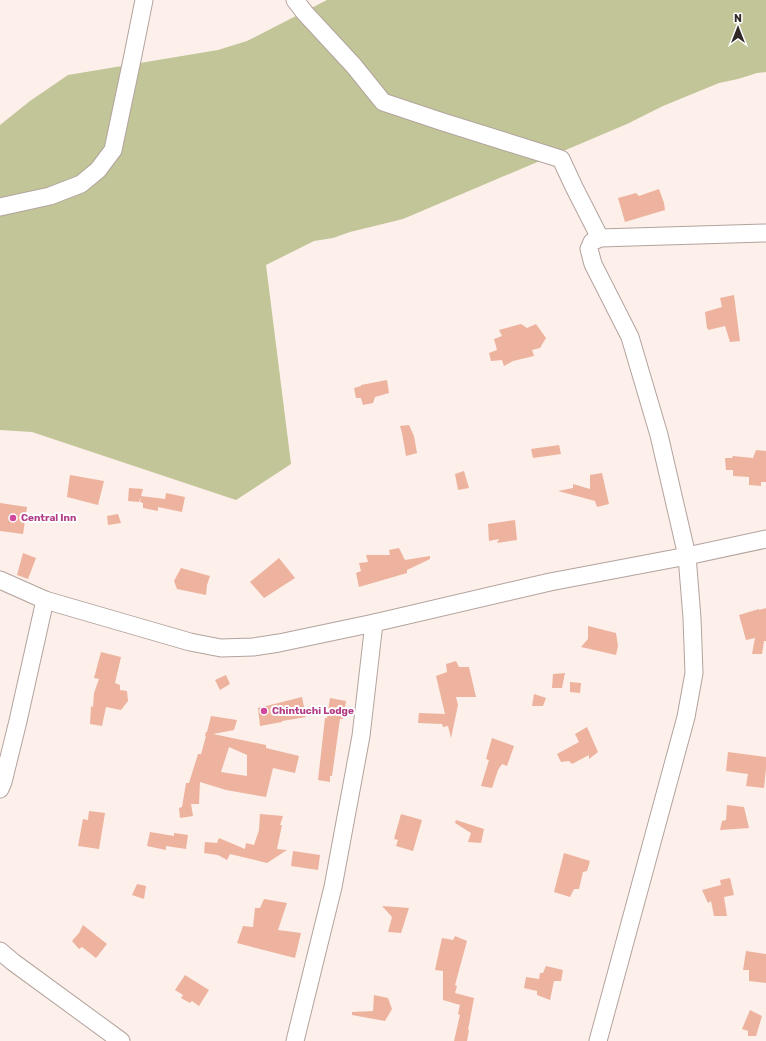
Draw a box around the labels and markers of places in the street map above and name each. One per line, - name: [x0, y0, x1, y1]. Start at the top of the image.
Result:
- place label: Central Inn: [21, 512, 76, 524]
- marker: Central Inn: [8, 513, 18, 523]
- place label: Chintuchi Lodge: [272, 705, 354, 717]
- marker: Chintuchi Lodge: [259, 706, 269, 716]

